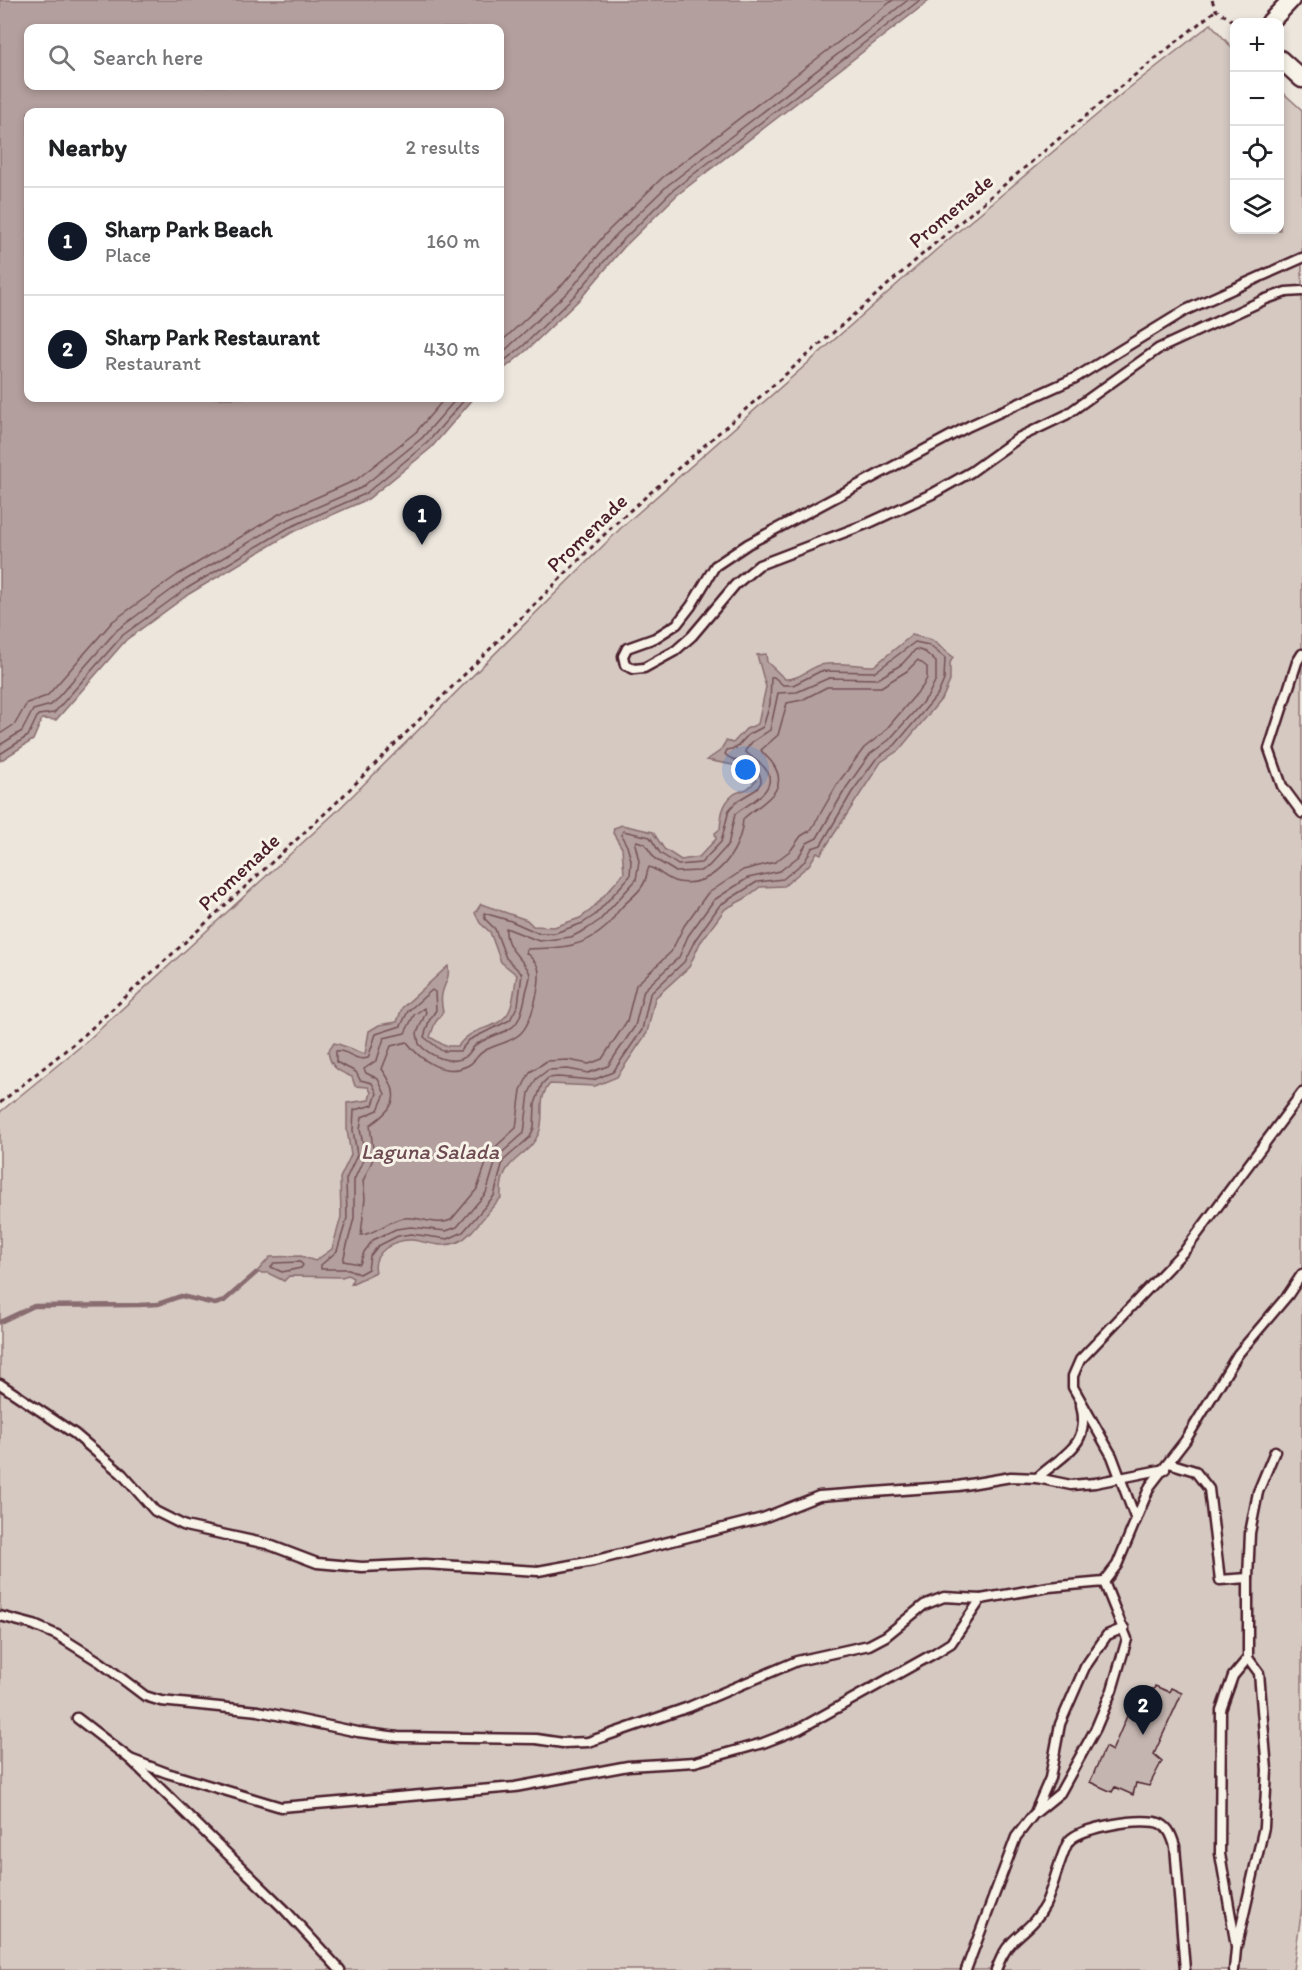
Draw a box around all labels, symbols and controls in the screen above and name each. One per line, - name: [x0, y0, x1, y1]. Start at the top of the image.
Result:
- map controls: [1230, 18, 1284, 234]
- button: +: [1230, 18, 1284, 72]
- search box: [24, 24, 504, 90]
- icon: search: [45, 41, 78, 74]
- text: Search here: [93, 44, 203, 71]
- button: −: [1230, 72, 1284, 126]
- button: locate: [1230, 126, 1284, 180]
- text: Nearby: [48, 131, 127, 163]
- text: 2 results: [406, 135, 480, 159]
- street label: Promenade: [903, 168, 998, 253]
- button: layers: [1230, 180, 1284, 234]
- text: Sharp Park Beach: [105, 216, 272, 243]
- text: 1: [63, 229, 72, 253]
- text: 160 m: [427, 229, 480, 253]
- text: Place: [105, 243, 151, 267]
- text: Sharp Park Restaurant: [105, 324, 320, 351]
- text: 2: [62, 337, 73, 361]
- text: 430 m: [423, 337, 480, 361]
- text: Restaurant: [105, 351, 201, 375]
- street label: Promenade: [541, 488, 632, 577]
- pin: 1: [402, 496, 442, 545]
- your location: [731, 755, 760, 784]
- street label: Promenade: [193, 828, 285, 916]
- water label: Laguna Salada: [361, 1138, 500, 1165]
- pin: 2: [1124, 1686, 1162, 1735]

